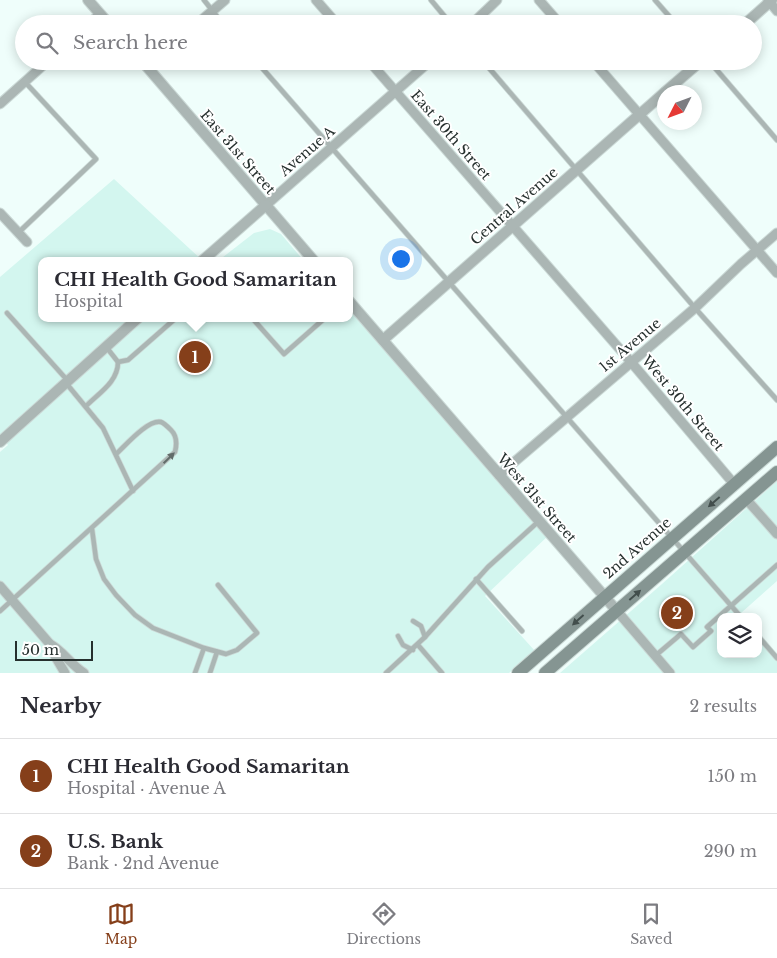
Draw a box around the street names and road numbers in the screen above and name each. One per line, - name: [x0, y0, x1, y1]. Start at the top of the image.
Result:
- street label: East 30th Street: [407, 86, 495, 184]
- street label: East 31st Street: [196, 106, 280, 199]
- street label: Avenue A: [275, 122, 339, 181]
- street label: Central Avenue: [467, 163, 561, 249]
- street label: 1st Avenue: [596, 314, 664, 376]
- street label: West 30th Street: [637, 351, 729, 455]
- street label: West 31st Street: [493, 449, 581, 547]
- street label: 2nd Avenue: [599, 513, 675, 583]

